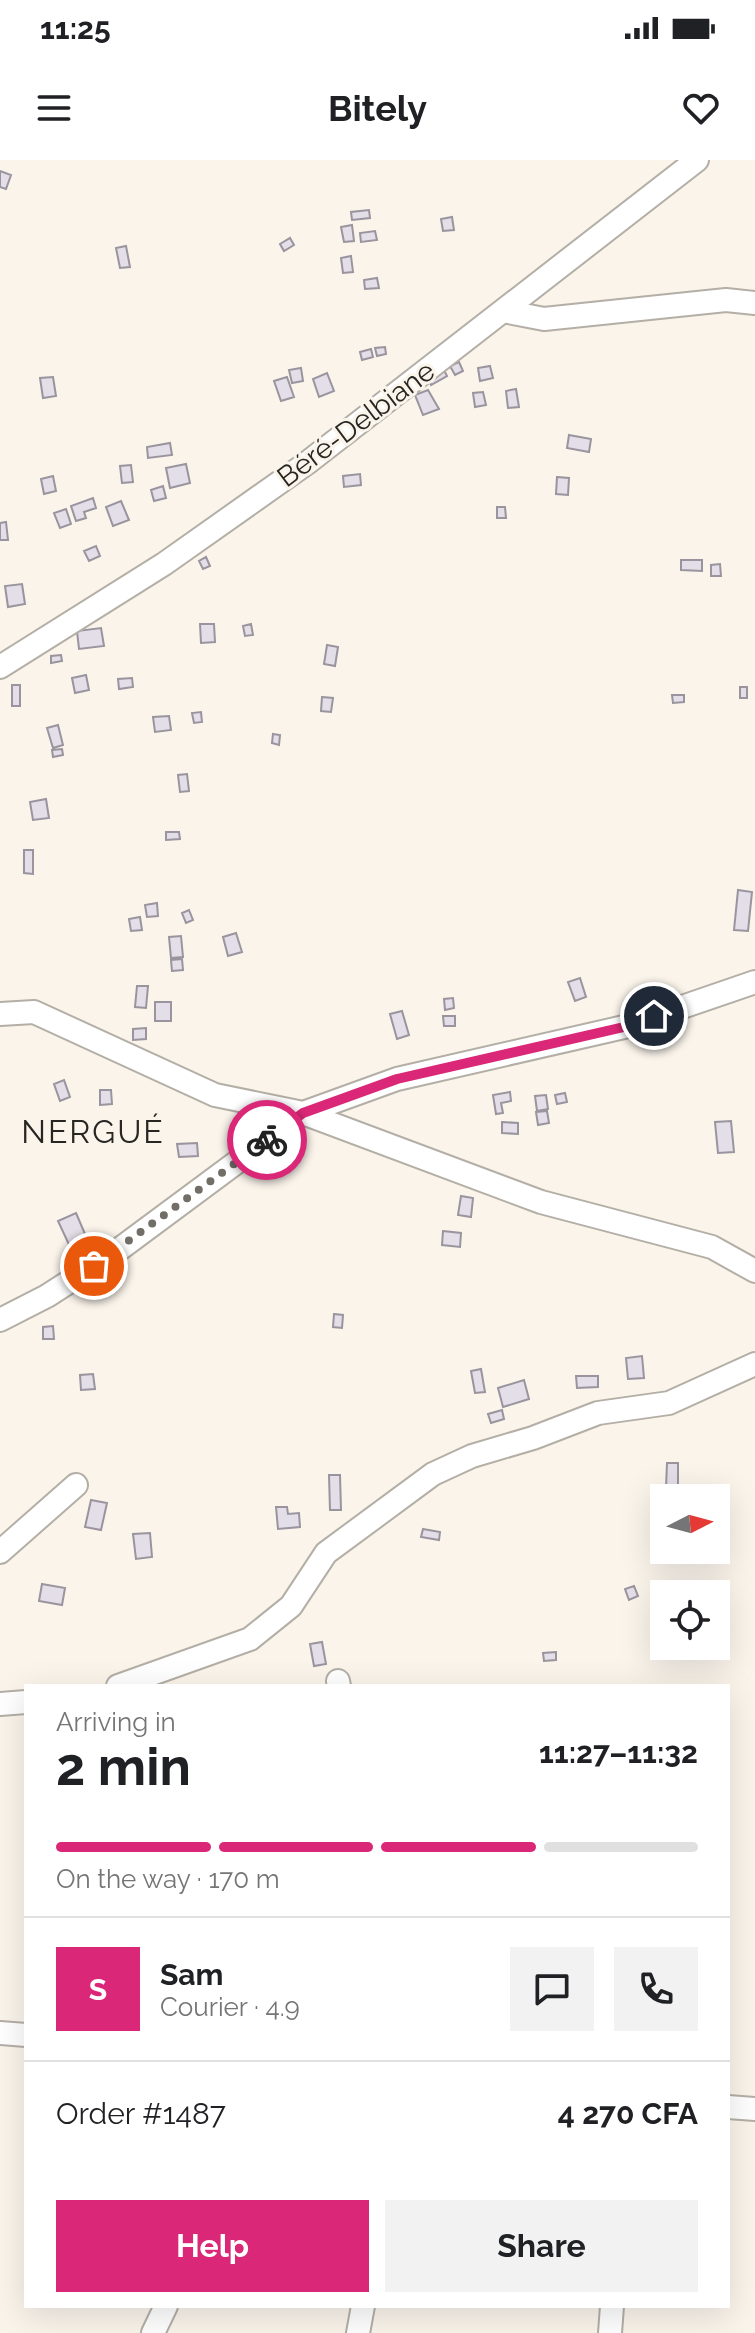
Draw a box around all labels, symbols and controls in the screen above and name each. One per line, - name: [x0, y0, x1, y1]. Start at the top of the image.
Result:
- text: 11:25: [40, 11, 111, 46]
- icon: menu: [32, 86, 76, 130]
- icon: heart: [679, 86, 723, 130]
- text: Bitely: [328, 87, 427, 129]
- street label: Béré-Delbiane: [271, 354, 441, 494]
- pin: [620, 982, 688, 1050]
- icon: home: [632, 994, 676, 1038]
- courier: [227, 1100, 307, 1180]
- district label: NERGUÉ: [21, 1113, 165, 1150]
- icon: bike: [245, 1118, 289, 1162]
- pin: [60, 1232, 128, 1300]
- icon: bag: [72, 1244, 116, 1288]
- north arrow: [650, 1484, 730, 1564]
- map controls: [650, 1484, 730, 1660]
- button: locate: [650, 1580, 730, 1660]
- text: Arriving in: [56, 1707, 176, 1737]
- text: 11:27–11:32: [539, 1735, 698, 1770]
- text: 2 min: [56, 1736, 191, 1797]
- text: On the way · 170 m: [56, 1864, 280, 1894]
- button: chat: [510, 1947, 594, 2031]
- button: phone: [614, 1947, 698, 2031]
- text: Sam: [160, 1957, 223, 1992]
- text: S: [89, 1972, 107, 2007]
- text: Courier · 4.9: [160, 1992, 300, 2022]
- text: Order #1487: [56, 2096, 226, 2131]
- text: 4 270 CFA: [558, 2096, 698, 2131]
- button: Help: [56, 2200, 369, 2292]
- button: Share: [385, 2200, 698, 2292]

